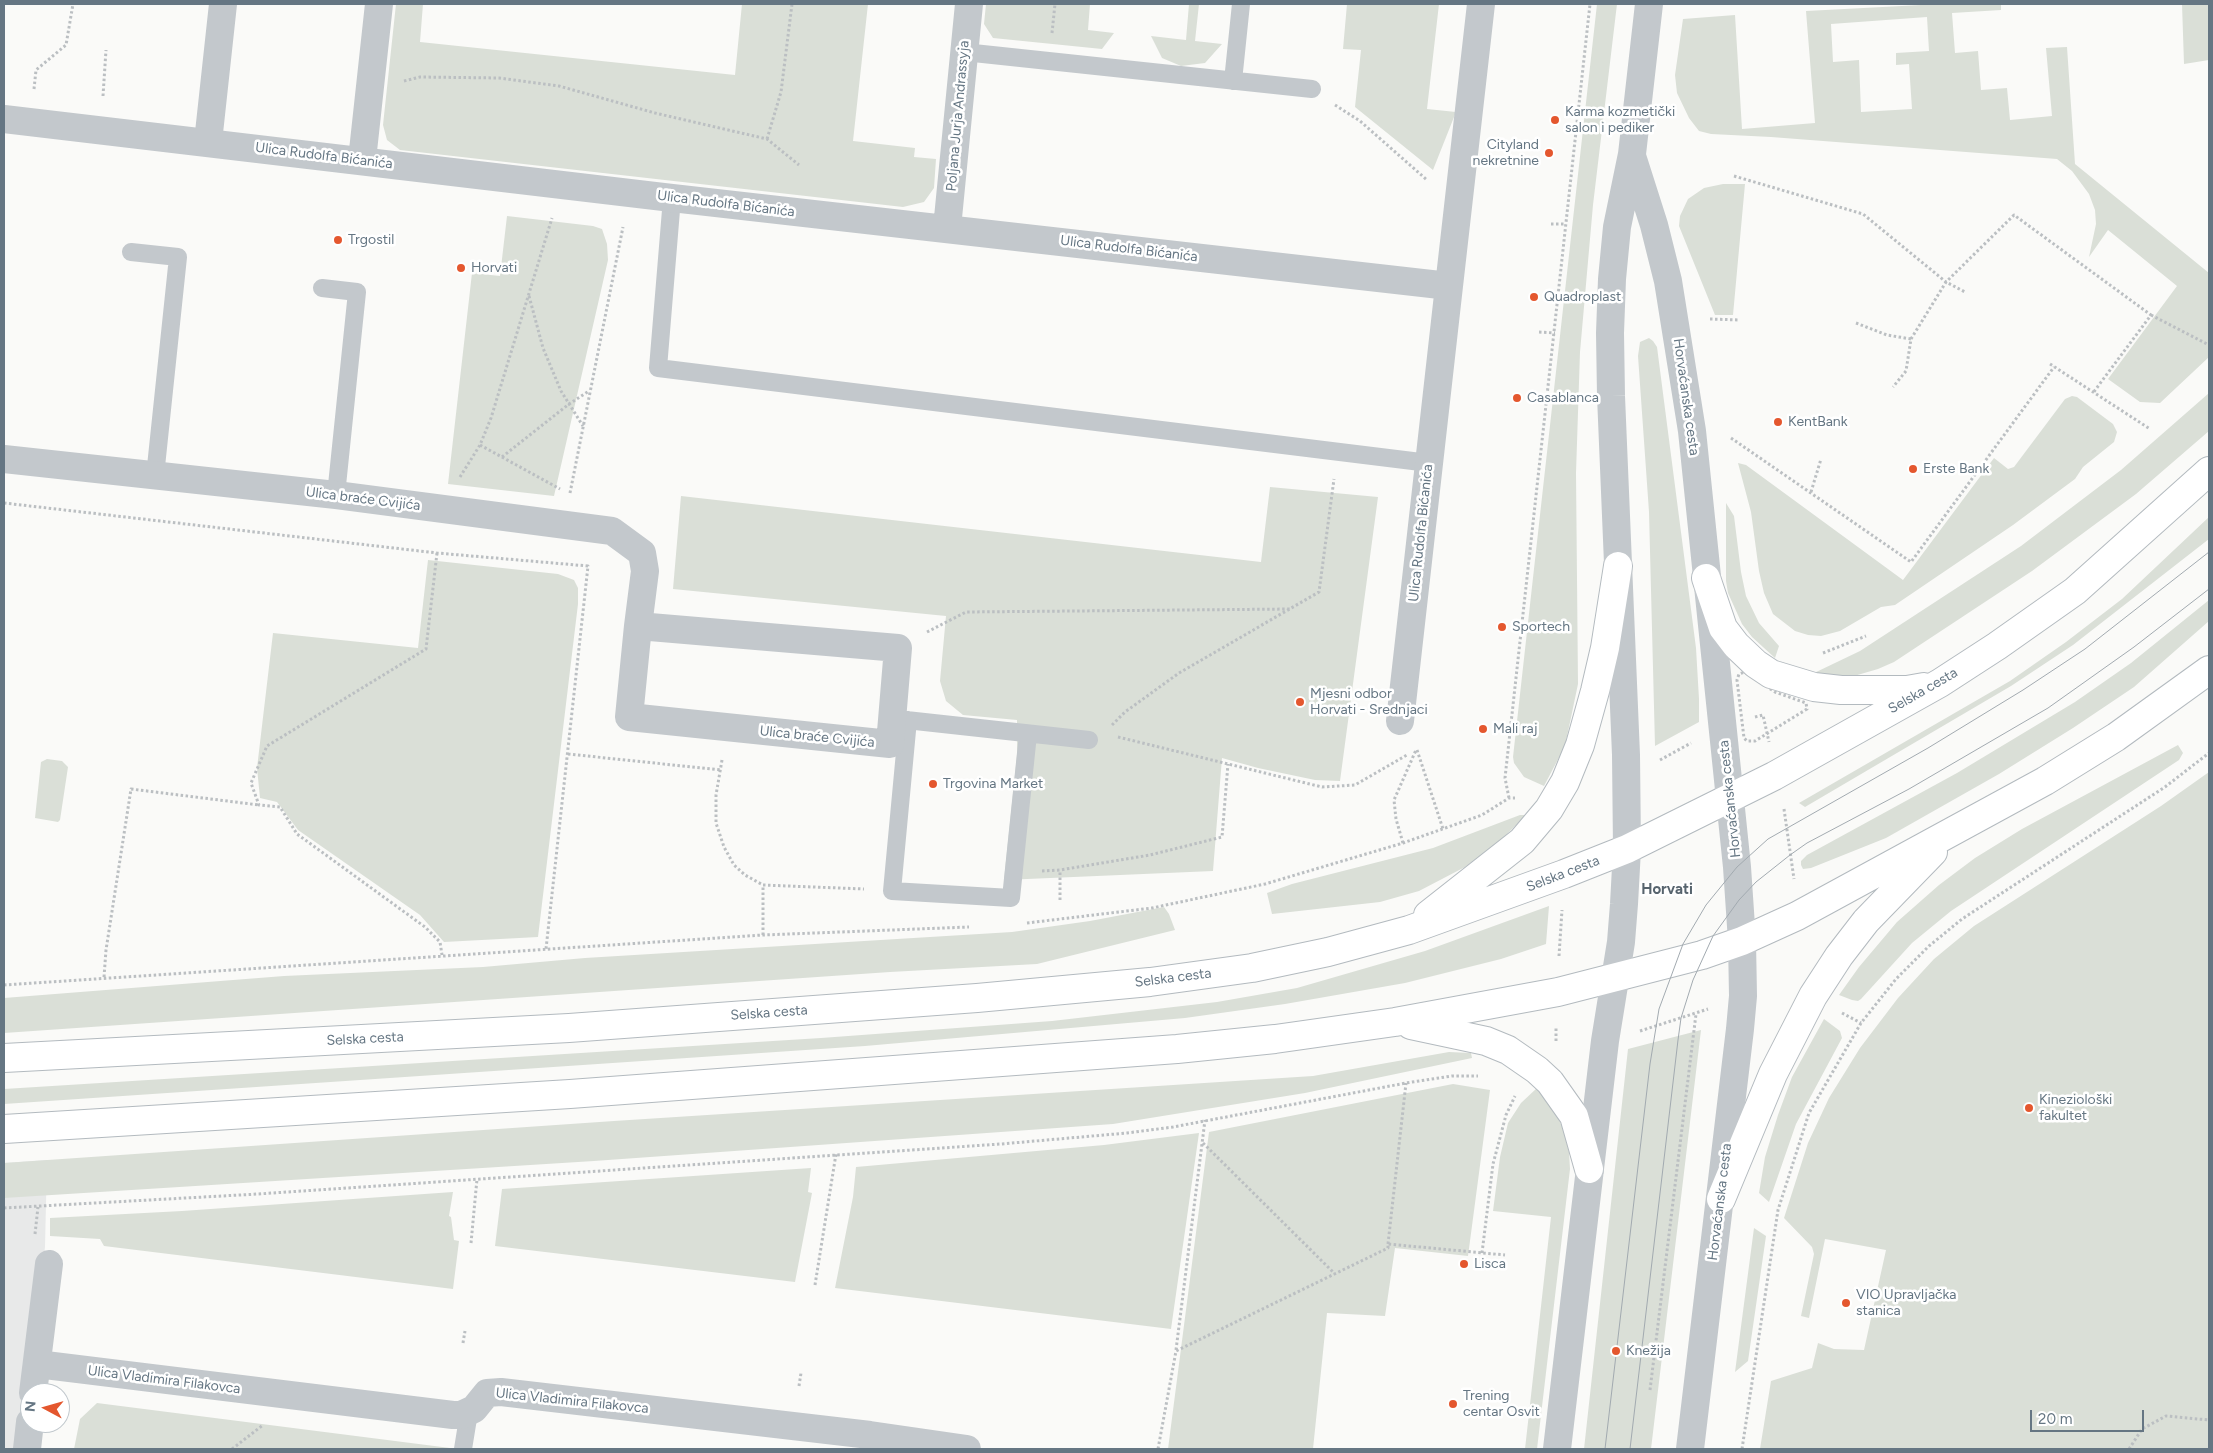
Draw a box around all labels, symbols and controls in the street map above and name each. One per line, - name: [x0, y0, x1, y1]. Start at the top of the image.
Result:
- street label: Poljana Jurja Andrassyja: [943, 40, 973, 192]
- place label: Karma kozmetički salon i pediker: [1565, 104, 1675, 136]
- marker: Karma kozmetički salon i pediker: [1549, 114, 1561, 126]
- place label: Cityland nekretnine: [1473, 137, 1539, 170]
- street label: Ulica Rudolfa Bićanića: [254, 139, 394, 173]
- marker: Cityland nekretnine: [1543, 147, 1555, 159]
- street label: Ulica Rudolfa Bićanića: [656, 187, 796, 221]
- place label: Trgostil: [348, 232, 394, 248]
- street label: Ulica Rudolfa Bićanića: [1059, 232, 1199, 266]
- marker: Trgostil: [332, 234, 344, 246]
- place label: Horvati: [471, 260, 517, 276]
- marker: Horvati: [455, 262, 467, 274]
- place label: Quadroplast: [1544, 289, 1621, 305]
- marker: Quadroplast: [1528, 291, 1540, 303]
- street label: Horvaćanska cesta: [1669, 337, 1703, 457]
- place label: Casablanca: [1527, 390, 1599, 406]
- marker: Casablanca: [1511, 392, 1523, 404]
- place label: KentBank: [1788, 414, 1847, 430]
- marker: KentBank: [1772, 416, 1784, 428]
- place label: Erste Bank: [1923, 461, 1989, 477]
- street label: Ulica Rudolfa Bićanića: [1405, 463, 1437, 603]
- marker: Erste Bank: [1907, 463, 1919, 475]
- street label: Ulica braće Cvijića: [305, 484, 421, 514]
- place label: Sportech: [1512, 619, 1570, 635]
- marker: Sportech: [1496, 621, 1508, 633]
- street label: Selska cesta: [1885, 664, 1961, 718]
- place label: Mjesni odbor Horvati - Srednjaci: [1310, 686, 1428, 719]
- marker: Mjesni odbor Horvati - Srednjaci: [1294, 696, 1306, 708]
- place label: Mali raj: [1493, 721, 1537, 737]
- street label: Ulica braće Cvijića: [759, 723, 875, 751]
- marker: Mali raj: [1477, 723, 1489, 735]
- street label: Horvaćanska cesta: [1715, 739, 1745, 859]
- place label: Trgovina Market: [943, 776, 1043, 792]
- marker: Trgovina Market: [927, 778, 939, 790]
- street label: Selska cesta: [1524, 852, 1602, 896]
- district label: Horvati: [1641, 881, 1693, 899]
- street label: Selska cesta: [1134, 965, 1212, 991]
- street label: Selska cesta: [730, 1002, 808, 1024]
- street label: Selska cesta: [326, 1029, 404, 1049]
- place label: Kineziološki fakultet: [2039, 1092, 2112, 1124]
- marker: Kineziološki fakultet: [2023, 1102, 2035, 1114]
- street label: Horvaćanska cesta: [1704, 1142, 1736, 1262]
- place label: Lisca: [1474, 1256, 1506, 1272]
- marker: Lisca: [1458, 1258, 1470, 1270]
- place label: VIO Upravljačka stanica: [1856, 1287, 1956, 1320]
- marker: VIO Upravljačka stanica: [1840, 1297, 1852, 1309]
- place label: Knežija: [1626, 1343, 1671, 1359]
- marker: Knežija: [1610, 1345, 1622, 1357]
- street label: Ulica Vladimira Filakovca: [87, 1362, 241, 1398]
- north arrow: [20, 1383, 70, 1433]
- street label: Ulica Vladimira Filakovca: [495, 1385, 649, 1417]
- place label: Trening centar Osvit: [1463, 1388, 1540, 1420]
- marker: Trening centar Osvit: [1447, 1398, 1459, 1410]
- text: N: [22, 1400, 40, 1413]
- scale bar: [2033, 1400, 2147, 1432]
- text: 20 m: [2038, 1410, 2072, 1428]

